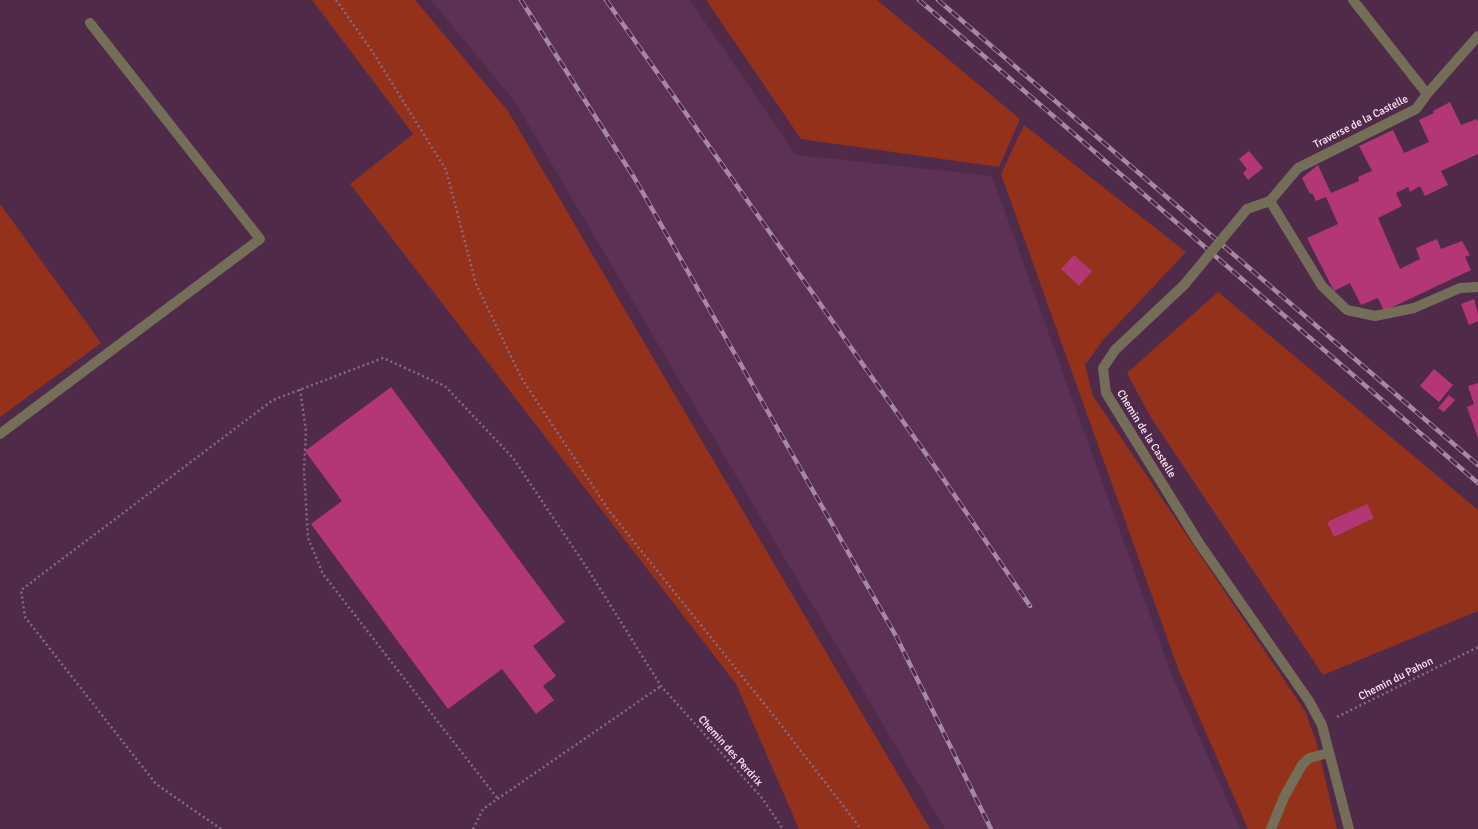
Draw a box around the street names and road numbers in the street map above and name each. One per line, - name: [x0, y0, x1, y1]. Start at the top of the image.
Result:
- street label: Traverse de la Castelle: [1312, 92, 1410, 152]
- street label: Chemin de la Castelle: [1114, 388, 1178, 480]
- street label: Chemin du Pahon: [1357, 655, 1435, 703]
- street label: Chemin des Perdrix: [695, 713, 765, 789]

